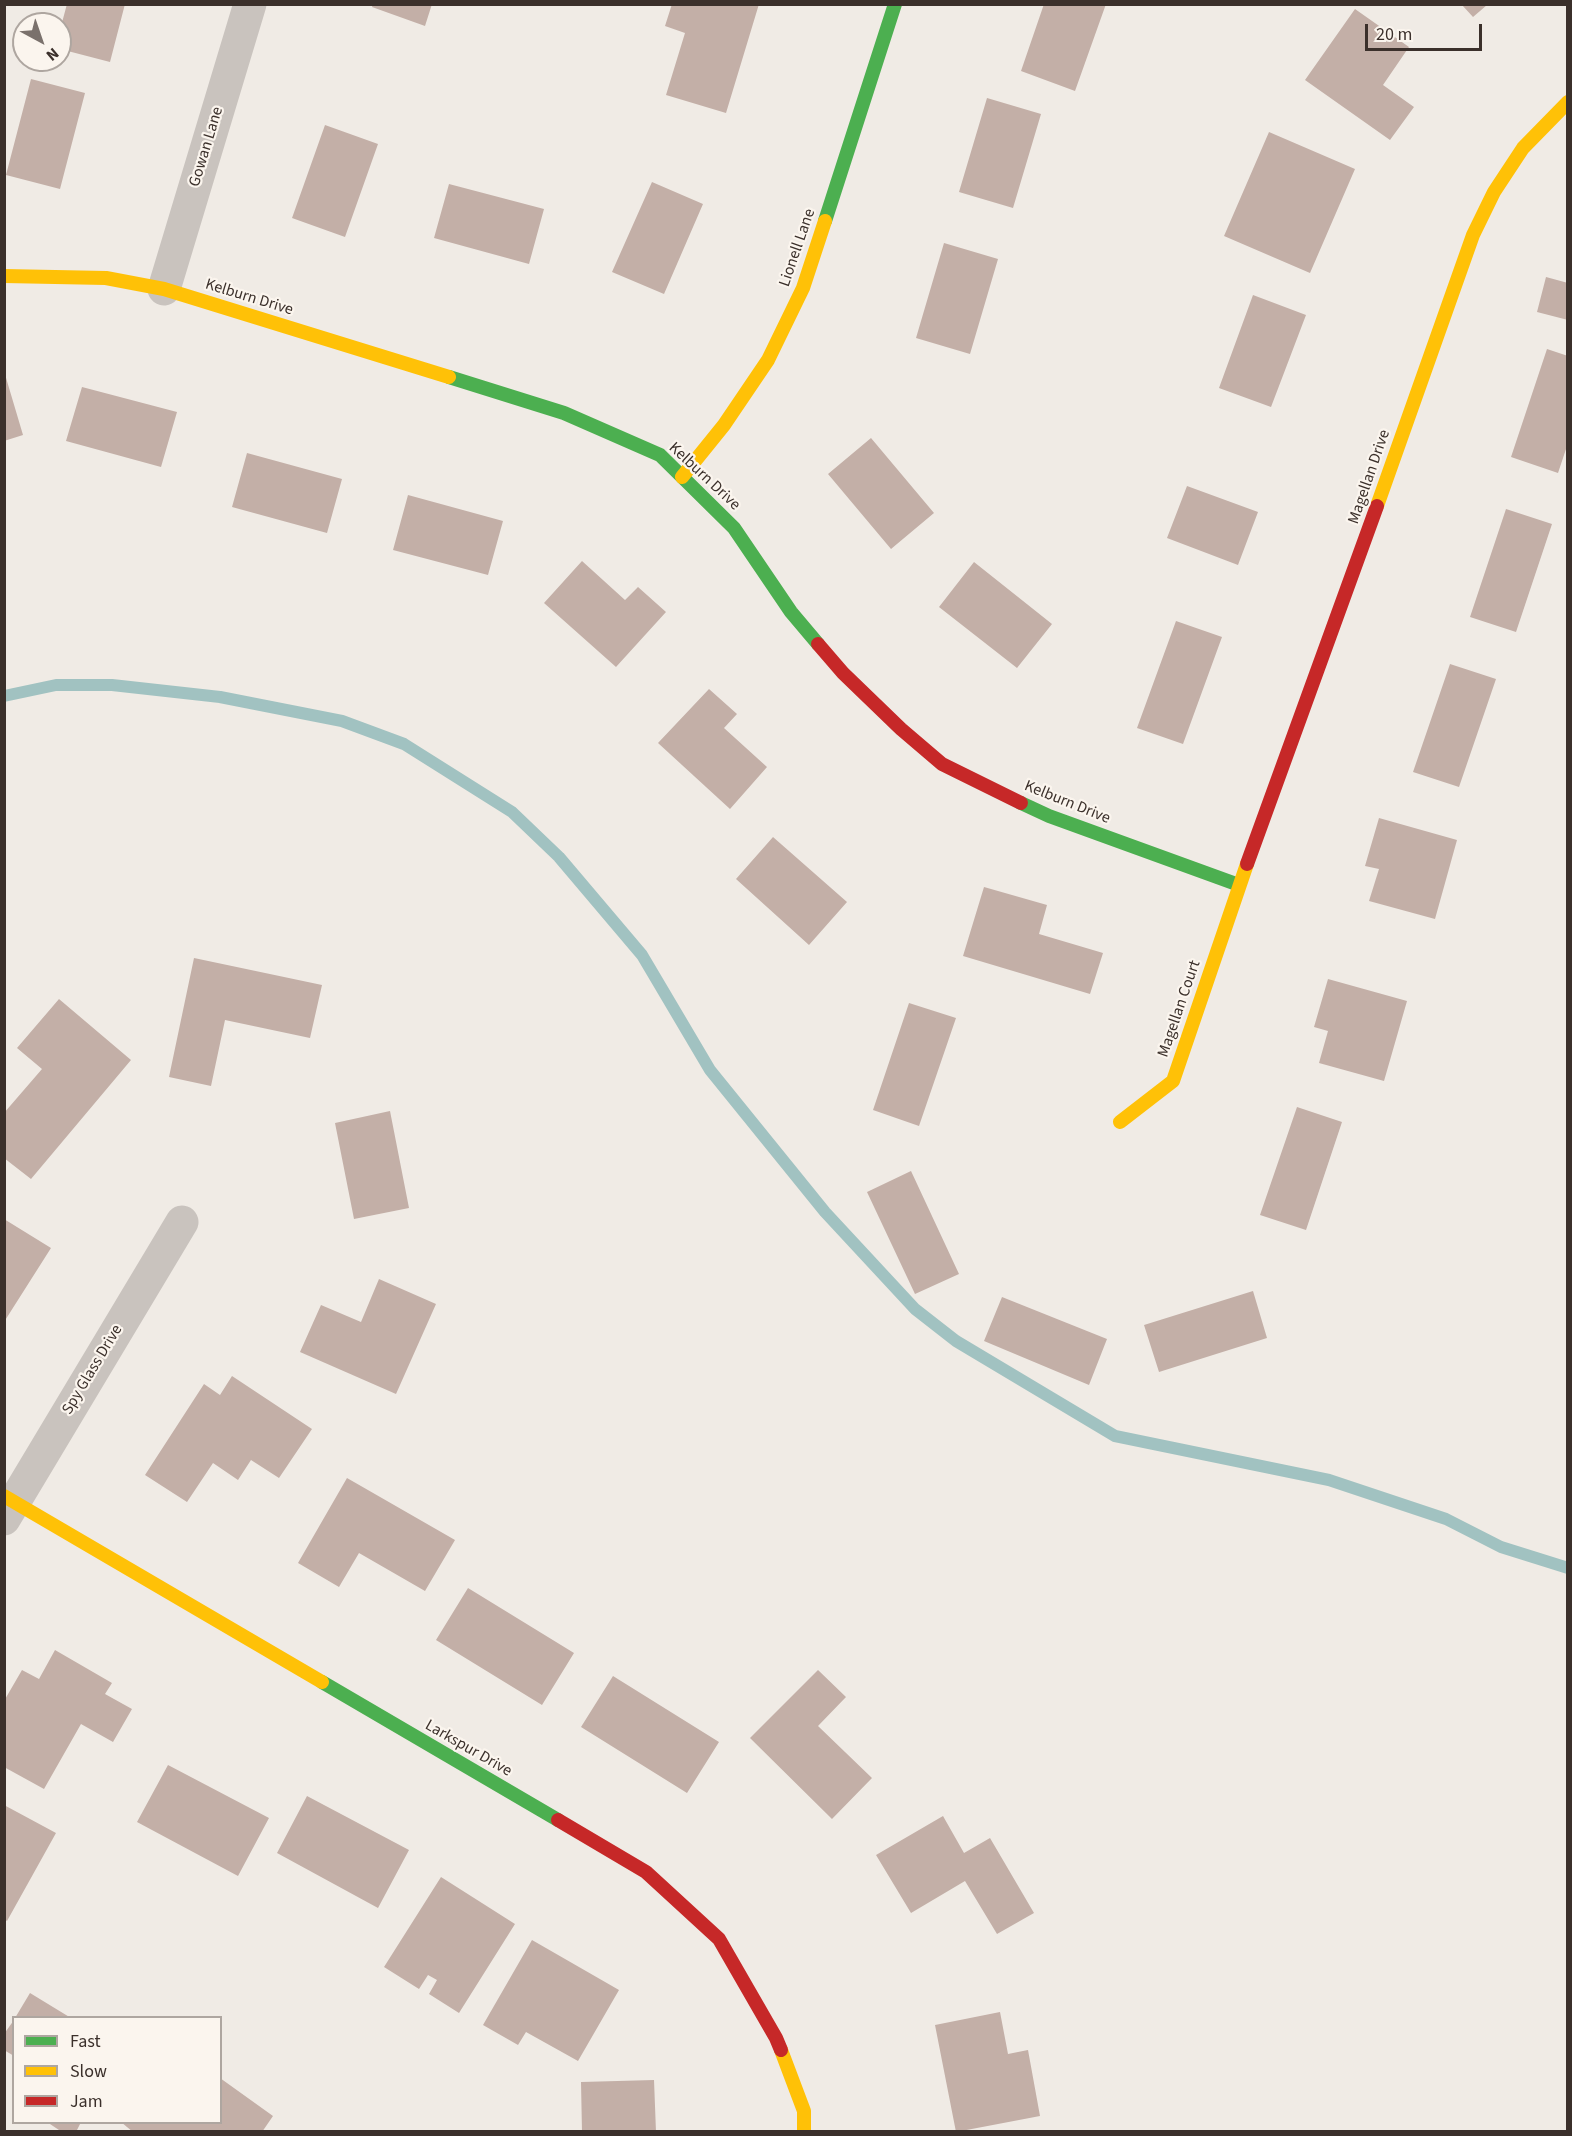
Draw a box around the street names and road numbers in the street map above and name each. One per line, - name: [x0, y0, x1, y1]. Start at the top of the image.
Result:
- street label: Gowan Lane: [186, 105, 228, 189]
- street label: Lionell Lane: [776, 207, 820, 289]
- street label: Kelburn Drive: [203, 276, 295, 320]
- street label: Magellan Drive: [1345, 427, 1395, 527]
- street label: Kelburn Drive: [664, 439, 744, 515]
- street label: Kelburn Drive: [1021, 777, 1113, 829]
- street label: Magellan Court: [1154, 958, 1206, 1060]
- street label: Spy Glass Drive: [59, 1322, 127, 1418]
- street label: Larkspur Drive: [421, 1716, 515, 1782]

